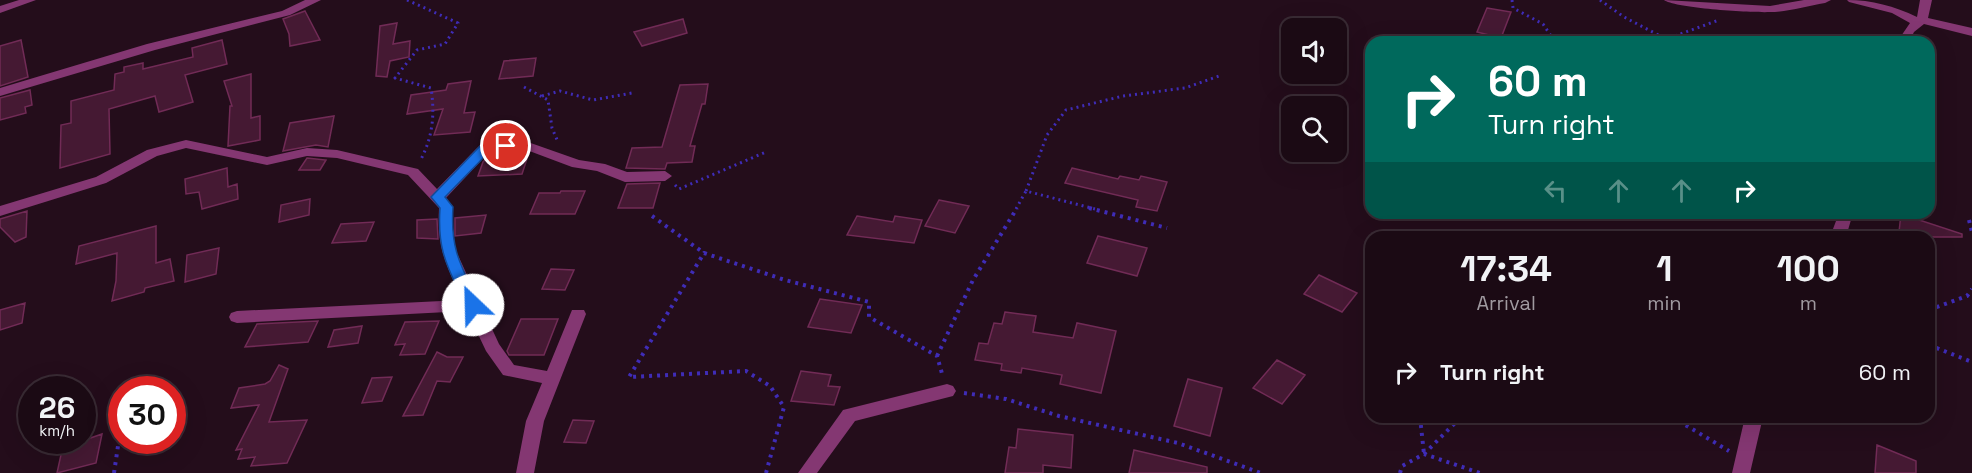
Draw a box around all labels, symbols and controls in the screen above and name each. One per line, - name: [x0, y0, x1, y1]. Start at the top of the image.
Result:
- map controls: [1281, 18, 1347, 162]
- button: sound: [1281, 18, 1347, 84]
- text: 60 m: [1488, 55, 1588, 108]
- icon: right: [1389, 60, 1467, 138]
- button: search: [1281, 96, 1347, 162]
- text: Turn right: [1488, 107, 1615, 142]
- pin: [480, 120, 531, 171]
- icon: arrive: [489, 129, 522, 162]
- icon: left: [1539, 174, 1572, 207]
- icon: ahead: [1602, 174, 1635, 207]
- icon: ahead: [1665, 174, 1698, 207]
- icon: right: [1728, 174, 1761, 207]
- text: 17:34: [1460, 246, 1552, 292]
- text: 1: [1656, 246, 1673, 292]
- text: 100: [1777, 246, 1840, 292]
- position arrow: [441, 273, 505, 337]
- text: Arrival: [1476, 290, 1536, 316]
- text: min: [1647, 290, 1682, 316]
- text: m: [1800, 290, 1817, 316]
- icon: right: [1389, 356, 1422, 389]
- text: Turn right: [1440, 358, 1545, 386]
- text: 60 m: [1859, 358, 1911, 386]
- speed limit sign: 30: [108, 376, 186, 454]
- text: 26: [39, 388, 75, 427]
- text: km/h: [39, 421, 75, 440]

